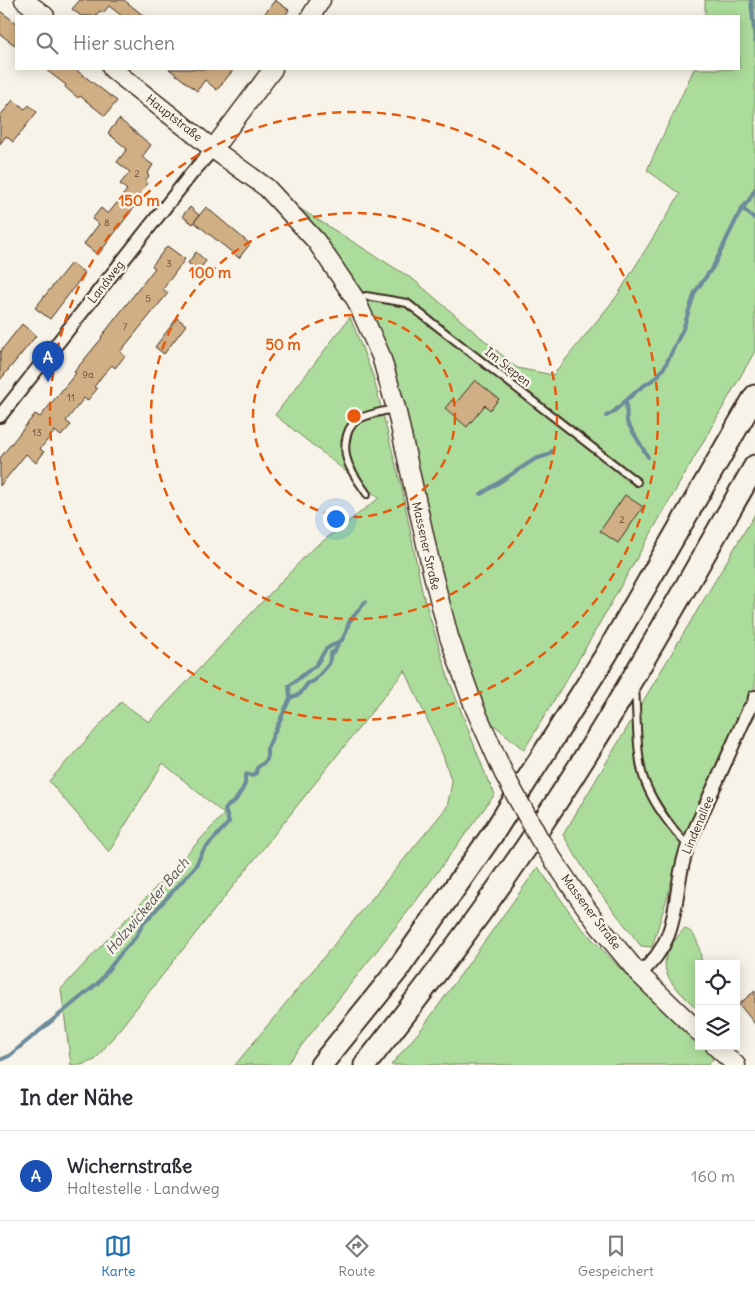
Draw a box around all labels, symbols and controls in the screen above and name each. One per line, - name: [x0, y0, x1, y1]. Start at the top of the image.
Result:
- search box: [15, 15, 740, 70]
- icon: search: [33, 29, 61, 57]
- text: Hier suchen: [73, 31, 175, 55]
- street label: Hauptstraße: [143, 91, 205, 144]
- house number: 2: [134, 167, 140, 180]
- text: 150 m: [118, 191, 160, 210]
- house number: 8: [104, 216, 110, 229]
- street label: Landweg: [84, 257, 127, 306]
- house number: 3: [166, 257, 172, 270]
- text: 100 m: [189, 263, 231, 282]
- house number: 5: [145, 292, 151, 305]
- house number: 7: [123, 320, 128, 333]
- text: 50 m: [265, 335, 301, 354]
- pin: A: [32, 341, 64, 382]
- street label: Im Siepen: [482, 344, 534, 389]
- house number: 9a: [82, 368, 94, 381]
- house number: 11: [67, 391, 75, 404]
- centre of rings: [345, 407, 363, 425]
- house number: 13: [32, 426, 42, 439]
- street label: Massener Straße: [409, 500, 444, 592]
- your location: [323, 506, 349, 532]
- house number: 2: [619, 513, 625, 526]
- street label: Lindenallee: [679, 793, 717, 856]
- water label: Holzwickeder Bach: [101, 853, 193, 958]
- street label: Massener Straße: [558, 871, 625, 952]
- map controls: [695, 960, 740, 1050]
- button: locate: [695, 960, 740, 1005]
- button: layers: [695, 1005, 740, 1050]
- text: In der Nähe: [20, 1084, 133, 1111]
- text: Wichernstraße: [67, 1154, 192, 1178]
- text: A: [31, 1166, 41, 1186]
- text: 160 m: [691, 1166, 735, 1186]
- text: Haltestelle · Landweg: [67, 1178, 220, 1198]
- tab: Karte: [101, 1232, 136, 1280]
- tab: Route: [338, 1232, 375, 1280]
- tab: Gespeichert: [578, 1232, 654, 1280]

